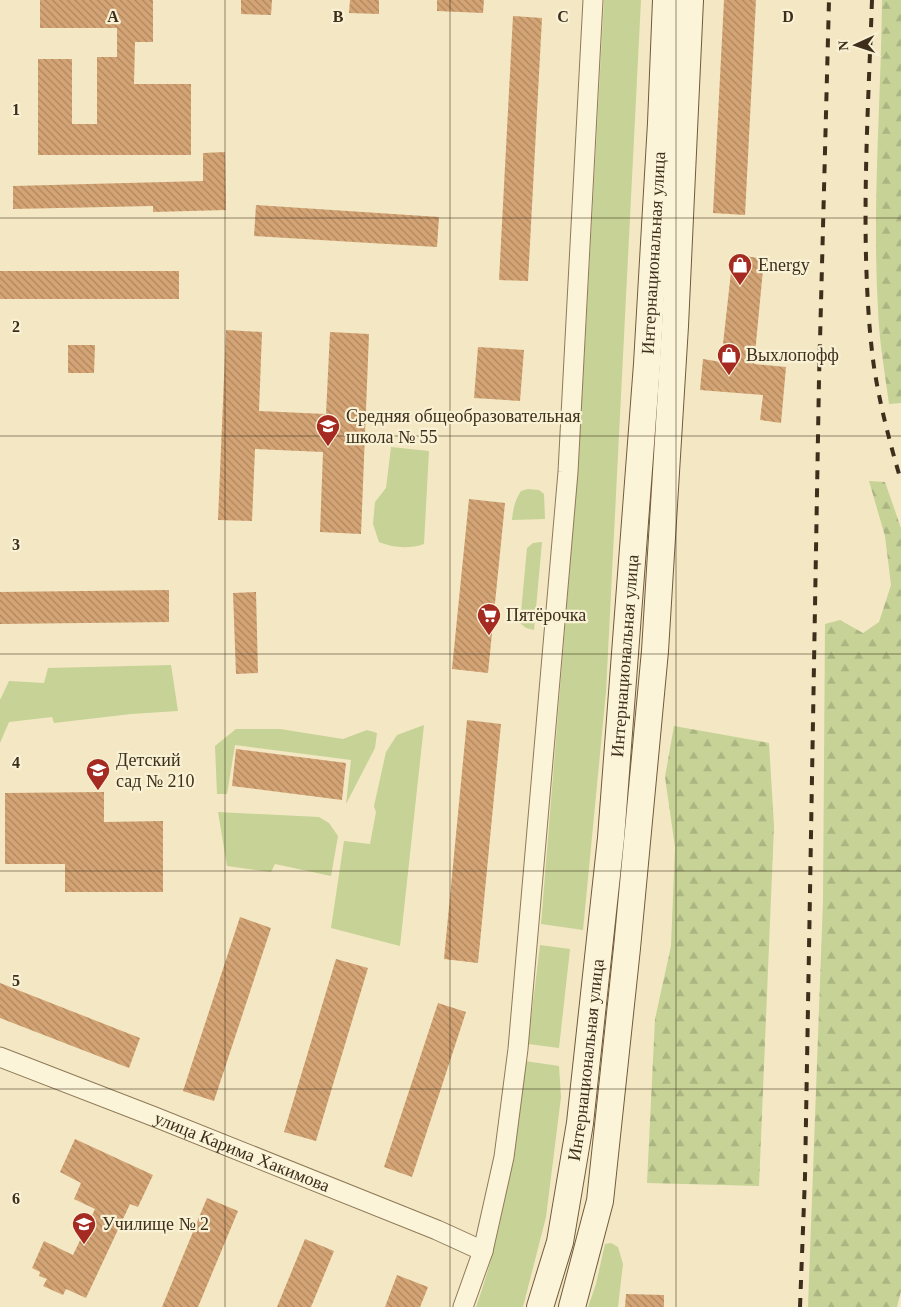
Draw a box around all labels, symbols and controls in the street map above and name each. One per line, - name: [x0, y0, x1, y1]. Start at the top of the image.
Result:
- text: A: [107, 8, 119, 25]
- text: B: [333, 8, 344, 25]
- text: C: [557, 8, 569, 25]
- text: D: [782, 8, 794, 25]
- north arrow: [831, 20, 881, 70]
- text: N: [836, 40, 851, 51]
- text: 1: [12, 101, 20, 118]
- street label: Интернациональная улица: [638, 151, 669, 355]
- shop icon: Energy: [727, 252, 753, 286]
- place label: Energy: [758, 255, 810, 275]
- text: 2: [12, 318, 20, 335]
- shop icon: Выхлопофф: [716, 342, 742, 376]
- place label: Выхлопофф: [746, 345, 839, 365]
- place label: Средняя общеобразовательная школа № 55: [346, 406, 581, 447]
- school or university icon: Средняя общеобразовательная школа № 55: [315, 413, 341, 447]
- text: 3: [12, 536, 20, 553]
- street label: Интернациональная улица: [607, 554, 643, 758]
- supermarket icon: Пятёрочка: [476, 602, 502, 636]
- place label: Пятёрочка: [506, 605, 586, 625]
- place label: Детский сад № 210: [116, 750, 195, 791]
- text: 4: [12, 754, 20, 771]
- school or university icon: Детский сад № 210: [85, 757, 111, 791]
- street label: Интернациональная улица: [564, 958, 608, 1162]
- text: 5: [12, 972, 20, 989]
- street label: улица Карима Хакимова: [151, 1108, 333, 1196]
- text: 6: [12, 1190, 20, 1207]
- school or university icon: Училище № 2: [71, 1211, 97, 1245]
- place label: Училище № 2: [102, 1214, 209, 1234]

